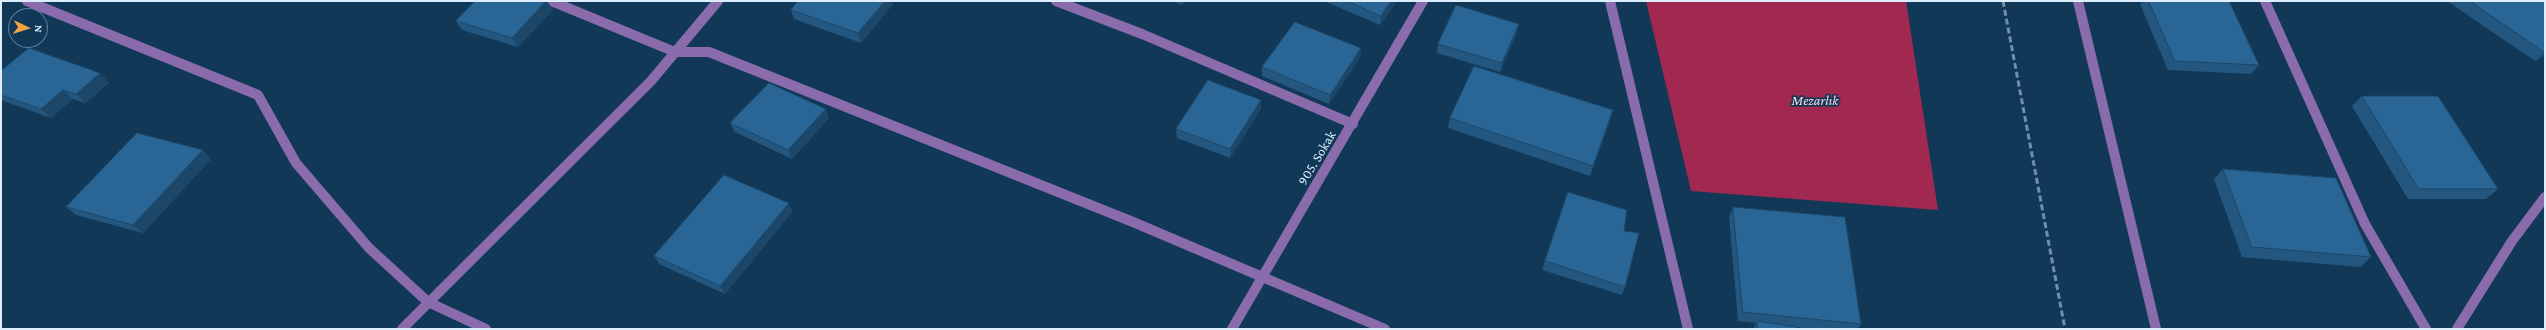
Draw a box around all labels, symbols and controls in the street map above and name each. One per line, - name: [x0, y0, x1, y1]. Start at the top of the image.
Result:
- north arrow: [8, 8, 48, 48]
- text: N: [33, 25, 45, 33]
- park label: Mezarlık: [1792, 93, 1838, 109]
- street label: 905. Sokak: [1294, 128, 1340, 188]

